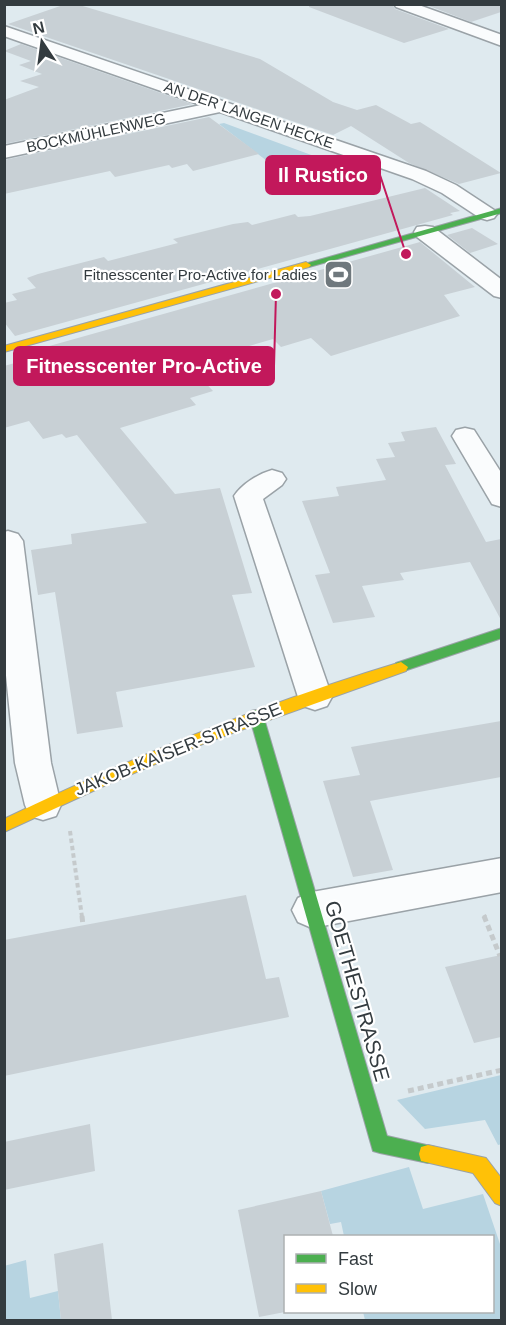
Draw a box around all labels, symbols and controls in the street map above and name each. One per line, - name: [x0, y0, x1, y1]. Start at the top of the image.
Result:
- north arrow: [12, 12, 72, 72]
- text: N: [31, 18, 46, 37]
- street label: AN DER LANGEN HECKE: [162, 77, 336, 152]
- street label: BOCKMÜHLENWEG: [25, 109, 167, 156]
- callout: Il Rustico: [266, 156, 380, 194]
- text: Il Rustico: [278, 164, 368, 186]
- sports icon: Fitnesscenter Pro-Active for Ladies: [322, 259, 354, 291]
- place label: Fitnesscenter Pro-Active for Ladies: [84, 266, 317, 283]
- callout: Fitnesscenter Pro-Active: [14, 347, 274, 385]
- text: Fitnesscenter Pro-Active: [26, 355, 262, 377]
- street label: JAKOB-KAISER-STRASSE: [72, 698, 284, 800]
- street label: GOETHESTRASSE: [321, 898, 394, 1084]
- legend: [284, 1235, 494, 1313]
- text: Fast: [338, 1249, 373, 1269]
- text: Slow: [338, 1279, 378, 1299]

